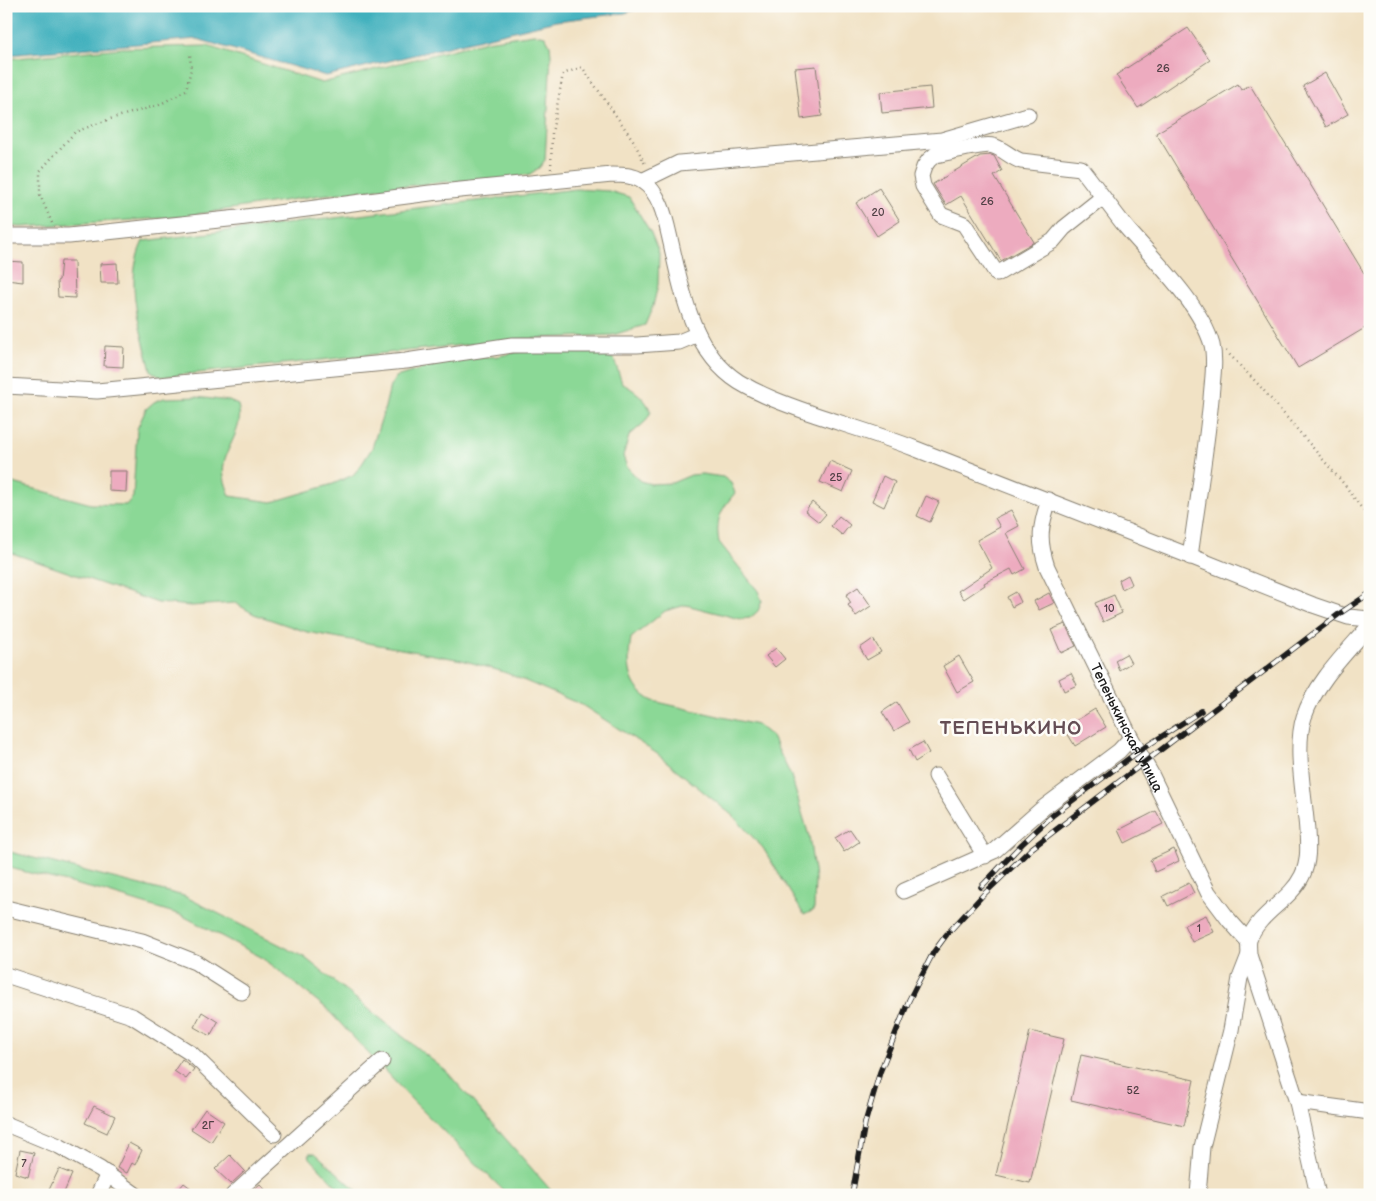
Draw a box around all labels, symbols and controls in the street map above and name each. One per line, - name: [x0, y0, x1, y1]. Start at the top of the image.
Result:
- house number: 26: [1156, 62, 1170, 75]
- house number: 26: [980, 195, 994, 208]
- house number: 20: [872, 206, 885, 219]
- house number: 25: [830, 471, 842, 484]
- house number: 10: [1104, 602, 1115, 615]
- street label: Тепенькинская улица: [1087, 660, 1167, 796]
- district label: ТЕПЕНЬКИНО: [940, 717, 1082, 740]
- house number: 1: [1197, 922, 1201, 935]
- house number: 52: [1127, 1084, 1140, 1097]
- house number: 2Г: [202, 1119, 214, 1132]
- house number: 7: [21, 1157, 27, 1170]

